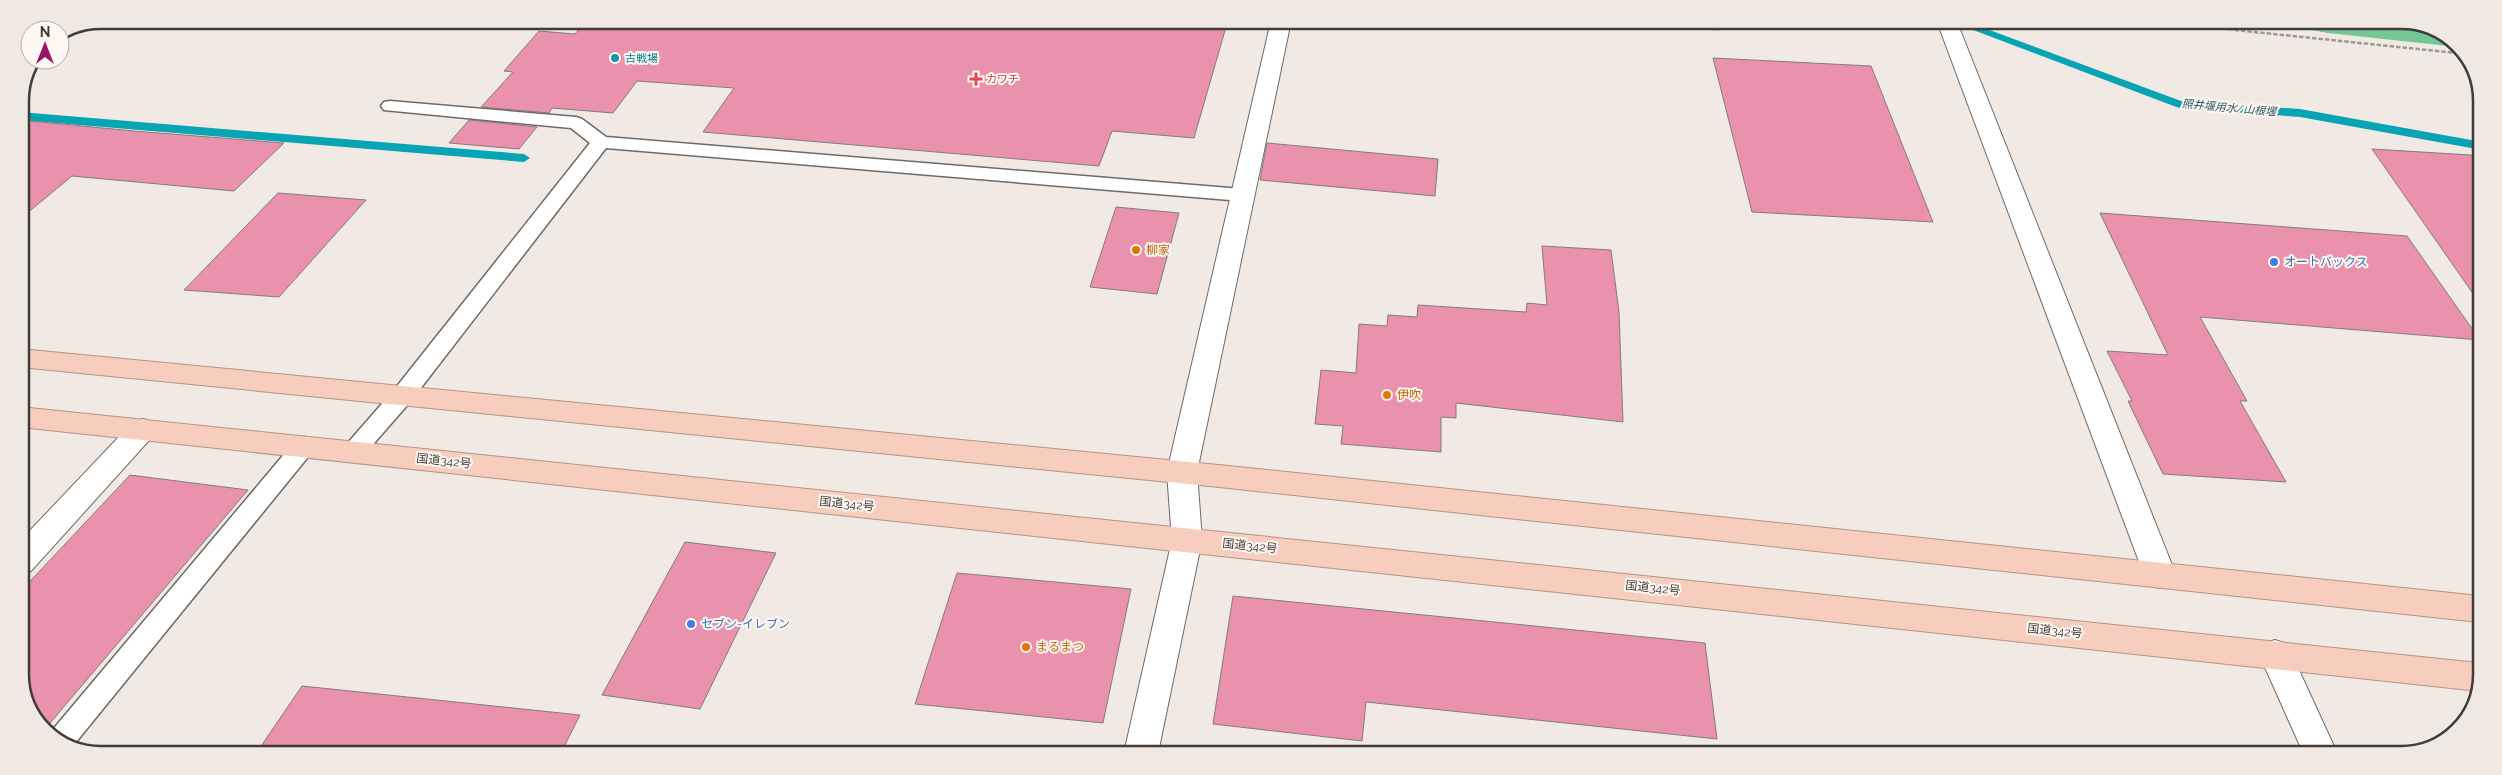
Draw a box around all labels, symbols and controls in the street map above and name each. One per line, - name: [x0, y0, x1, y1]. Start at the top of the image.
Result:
- north arrow: [20, 20, 70, 70]
- text: N: [40, 24, 50, 40]
- marker: 古戦場: [609, 52, 621, 64]
- place label: 古戦場: [625, 52, 658, 65]
- marker: カワチ: [970, 73, 982, 85]
- place label: カワチ: [986, 73, 1019, 86]
- water label: 照井堰用水/山根堰: [2181, 97, 2279, 119]
- place label: 柳家: [1146, 243, 1170, 257]
- marker: 柳家: [1130, 244, 1142, 256]
- place label: オートバックス: [2284, 255, 2368, 269]
- marker: オートバックス: [2268, 256, 2280, 268]
- place label: 伊吹: [1397, 388, 1421, 402]
- marker: 伊吹: [1381, 389, 1393, 401]
- street label: 国道342号: [416, 451, 472, 471]
- street label: 国道342号: [819, 494, 875, 514]
- street label: 国道342号: [1222, 536, 1278, 556]
- street label: 国道342号: [1625, 578, 1681, 598]
- place label: セブン-イレブン: [701, 617, 790, 631]
- marker: セブン-イレブン: [685, 618, 697, 630]
- street label: 国道342号: [2027, 621, 2083, 641]
- place label: まるまつ: [1036, 640, 1084, 654]
- marker: まるまつ: [1020, 641, 1032, 653]

